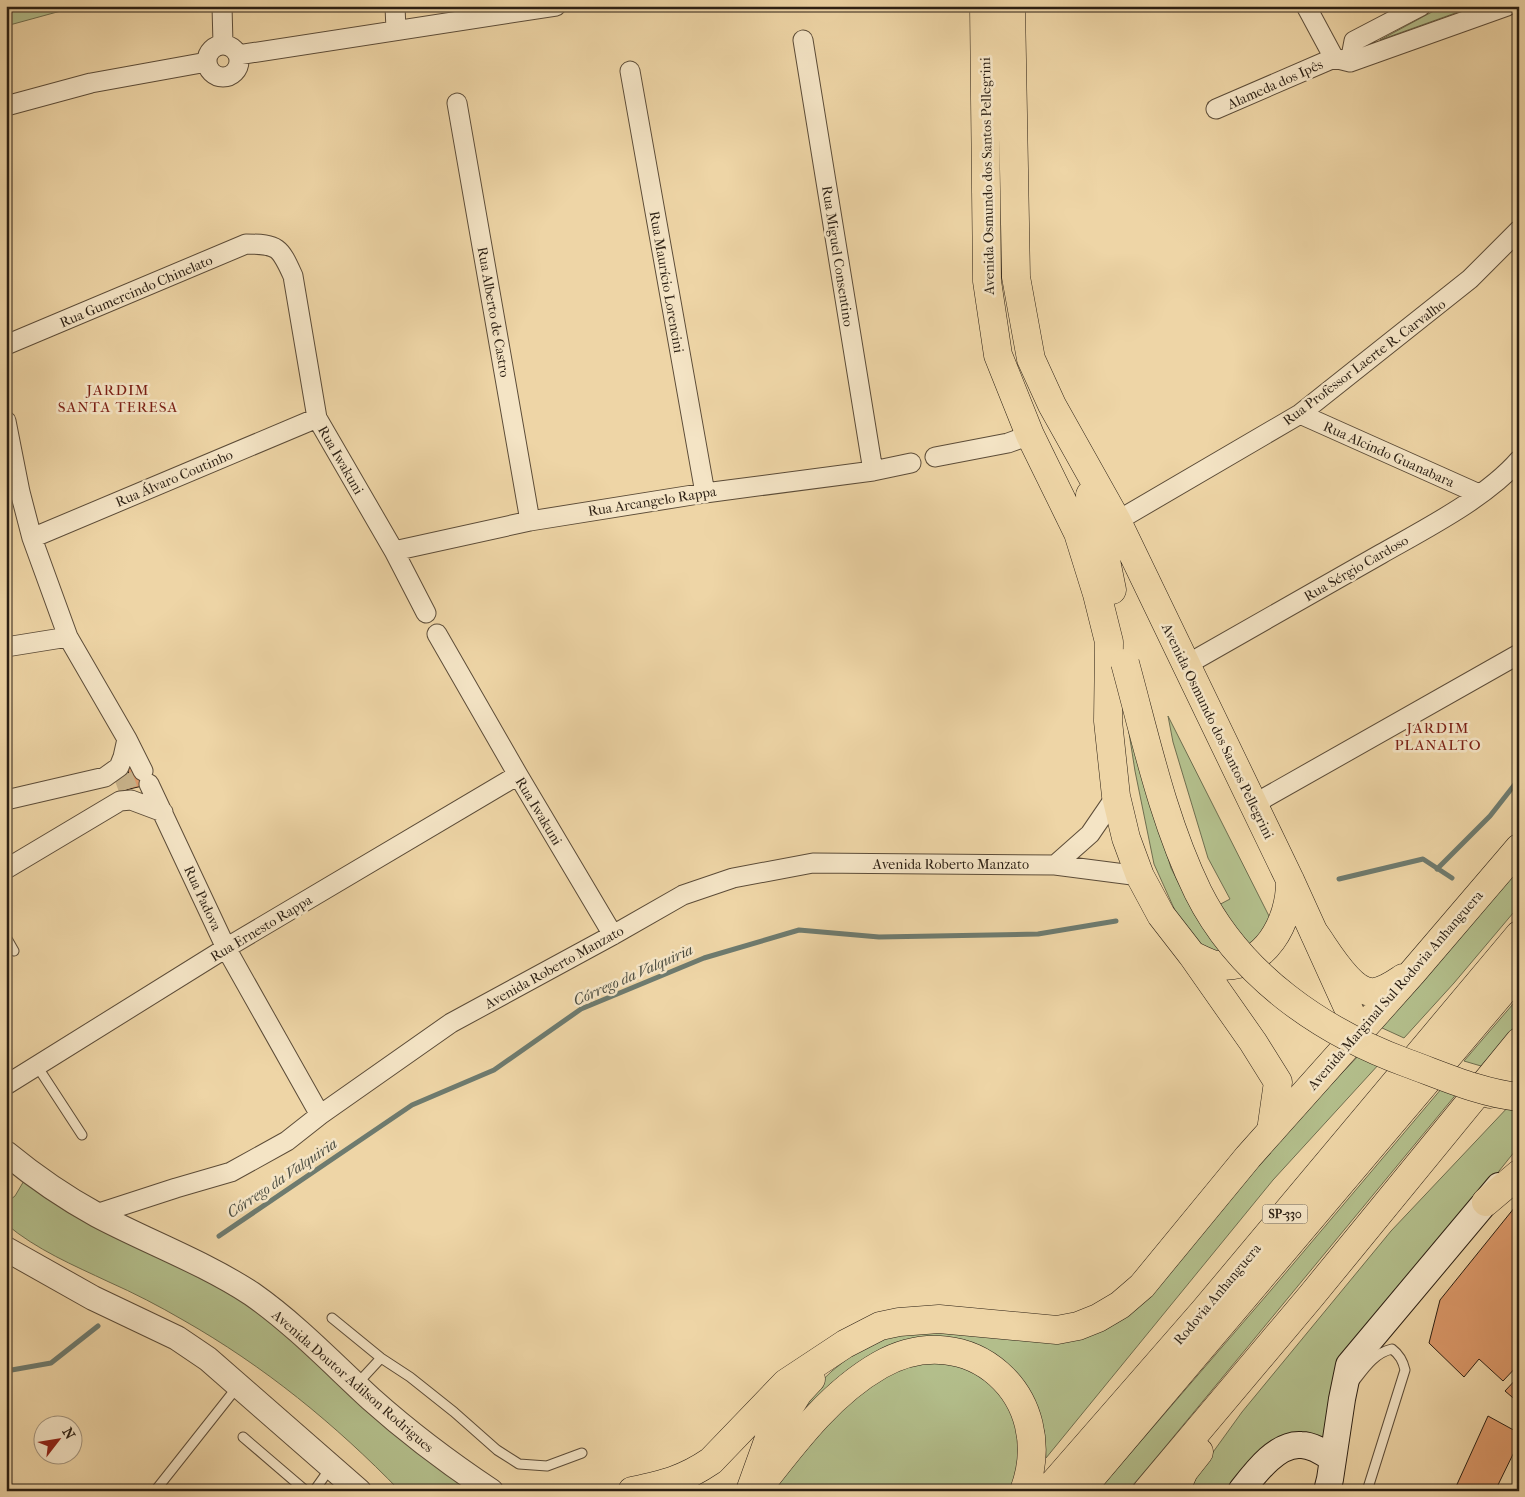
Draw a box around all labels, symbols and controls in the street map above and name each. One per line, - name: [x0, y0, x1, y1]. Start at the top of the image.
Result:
- street label: Alameda dos Ipês: [1224, 56, 1326, 114]
- street label: Avenida Osmundo dos Santos Pellegrini: [977, 57, 998, 296]
- street label: Rua Miguel Consentino: [818, 184, 857, 328]
- street label: Rua Maurício Lorencini: [646, 210, 687, 354]
- street label: Rua Alberto de Castro: [474, 246, 513, 379]
- street label: Rua Gumercindo Chinelato: [57, 252, 215, 331]
- street label: Rua Professor Laerte R. Carvalho: [1280, 296, 1449, 429]
- district label: JARDIM SANTA TERESA: [58, 381, 178, 416]
- street label: Rua Alcindo Guanabara: [1321, 418, 1457, 491]
- street label: Rua Iwakuni: [314, 423, 367, 498]
- street label: Rua Álvaro Coutinho: [113, 445, 235, 511]
- street label: Rua Arcangelo Rappa: [587, 483, 718, 520]
- street label: Rua Sérgio Cardoso: [1301, 532, 1411, 605]
- street label: Avenida Osmundo dos Santos Pellegrini: [1157, 620, 1277, 842]
- district label: JARDIM PLANALTO: [1394, 719, 1482, 754]
- street label: Rua Iwakuni: [512, 774, 566, 848]
- street label: Avenida Roberto Manzato: [872, 856, 1029, 873]
- street label: Rua Padova: [180, 863, 225, 934]
- street label: Avenida Marginal Sul Rodovia Anhanguera: [1303, 887, 1487, 1094]
- street label: Rua Ernesto Rappa: [207, 891, 316, 965]
- street label: Avenida Roberto Manzato: [481, 922, 627, 1013]
- water label: Córrego da Valquiria: [570, 940, 696, 1009]
- water label: Córrego da Valquiria: [223, 1134, 341, 1222]
- road number: SP-330: [1262, 1204, 1308, 1224]
- street label: Rodovia Anhanguera: [1170, 1240, 1265, 1348]
- street label: Avenida Doutor Adilson Rodrigues: [268, 1306, 437, 1456]
- north arrow: [32, 1414, 82, 1464]
- text: N: [59, 1425, 79, 1443]

